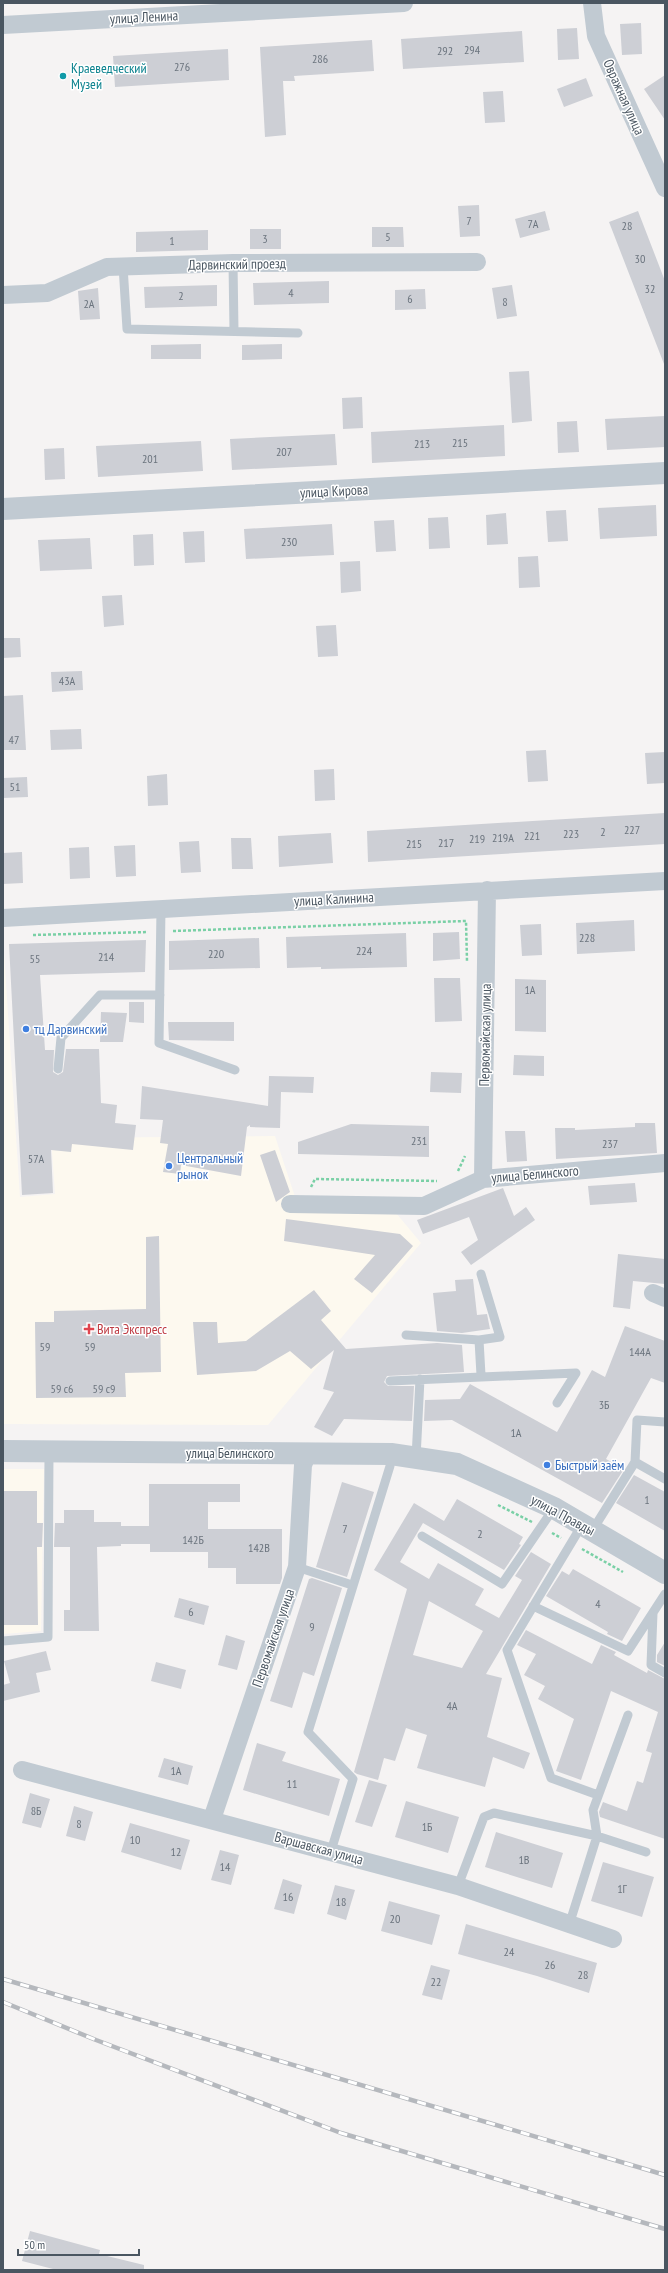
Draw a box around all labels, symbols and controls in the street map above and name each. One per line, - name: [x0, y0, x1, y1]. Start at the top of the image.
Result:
- street label: улица Ленина: [109, 6, 179, 28]
- house number: 294: [464, 42, 481, 57]
- house number: 292: [437, 43, 453, 58]
- house number: 286: [312, 51, 328, 66]
- street label: Овражная улица: [599, 56, 649, 138]
- place label: Краеведческий Музей: [71, 59, 147, 93]
- house number: 276: [174, 59, 190, 74]
- marker: Краеведческий Музей: [58, 71, 68, 81]
- house number: 7: [466, 213, 472, 228]
- house number: 7А: [527, 216, 539, 231]
- house number: 28: [622, 218, 632, 233]
- house number: 5: [385, 229, 391, 244]
- house number: 3: [262, 231, 268, 246]
- house number: 1: [169, 233, 175, 248]
- house number: 30: [635, 251, 645, 266]
- street label: Дарвинский проезд: [188, 254, 286, 274]
- house number: 32: [645, 281, 655, 296]
- house number: 4: [288, 285, 294, 300]
- house number: 2: [178, 288, 184, 303]
- house number: 6: [407, 291, 413, 306]
- house number: 8: [502, 294, 508, 309]
- house number: 2А: [83, 296, 95, 311]
- house number: 215: [452, 435, 468, 450]
- house number: 213: [414, 436, 430, 451]
- house number: 207: [276, 444, 292, 459]
- house number: 201: [142, 451, 158, 466]
- street label: улица Кирова: [300, 480, 368, 502]
- house number: 230: [281, 534, 297, 549]
- house number: 43А: [59, 673, 76, 688]
- house number: 47: [9, 732, 19, 747]
- house number: 51: [10, 779, 20, 794]
- house number: 227: [624, 822, 640, 837]
- house number: 2: [600, 824, 606, 839]
- house number: 223: [563, 826, 579, 841]
- house number: 221: [524, 828, 540, 843]
- house number: 219А: [492, 830, 514, 845]
- house number: 219: [469, 831, 485, 846]
- house number: 217: [438, 835, 454, 850]
- house number: 215: [406, 836, 422, 851]
- street label: улица Калинина: [294, 888, 374, 910]
- house number: 228: [579, 930, 595, 945]
- house number: 224: [356, 943, 373, 958]
- house number: 220: [208, 946, 224, 961]
- house number: 214: [98, 949, 115, 964]
- house number: 55: [30, 951, 40, 966]
- house number: 1А: [524, 982, 536, 997]
- street label: Первомайская улица: [475, 983, 495, 1087]
- place label: тц Дарвинский: [34, 1020, 107, 1038]
- marker: тц Дарвинский: [21, 1024, 31, 1034]
- house number: 231: [411, 1133, 427, 1148]
- house number: 237: [602, 1136, 618, 1151]
- place label: Центральный рынок: [177, 1149, 243, 1183]
- house number: 57А: [28, 1151, 45, 1166]
- marker: Центральный рынок: [164, 1161, 174, 1171]
- street label: улица Белинского: [490, 1161, 580, 1187]
- place label: Вита Экспресс: [97, 1320, 167, 1338]
- marker: Вита Экспресс: [84, 1324, 94, 1334]
- house number: 59: [40, 1339, 50, 1354]
- house number: 59: [85, 1339, 95, 1354]
- house number: 144А: [629, 1344, 651, 1359]
- house number: 59 с6: [50, 1381, 74, 1396]
- house number: 59 с9: [92, 1381, 116, 1396]
- house number: 3Б: [599, 1397, 609, 1412]
- house number: 1А: [510, 1425, 522, 1440]
- street label: улица Белинского: [186, 1444, 274, 1462]
- place label: Быстрый заём: [555, 1456, 624, 1474]
- marker: Быстрый заём: [542, 1460, 552, 1470]
- street label: улица Правды: [528, 1491, 598, 1539]
- house number: 1: [644, 1492, 650, 1507]
- house number: 7: [342, 1521, 348, 1536]
- house number: 2: [477, 1526, 483, 1541]
- house number: 142Б: [182, 1532, 204, 1547]
- house number: 142В: [248, 1540, 270, 1555]
- street label: Первомайская улица: [248, 1586, 298, 1690]
- house number: 4: [595, 1596, 601, 1611]
- house number: 6: [188, 1604, 194, 1619]
- house number: 9: [309, 1619, 315, 1634]
- house number: 4А: [446, 1698, 458, 1713]
- house number: 1А: [170, 1763, 182, 1778]
- house number: 11: [287, 1776, 297, 1791]
- house number: 8Б: [31, 1803, 41, 1818]
- house number: 8: [76, 1816, 82, 1831]
- house number: 1Б: [422, 1819, 432, 1834]
- street label: Варшавская улица: [273, 1828, 365, 1868]
- house number: 10: [130, 1832, 140, 1847]
- house number: 12: [171, 1844, 181, 1859]
- house number: 1В: [518, 1852, 530, 1867]
- house number: 14: [220, 1859, 231, 1874]
- house number: 1Г: [617, 1881, 628, 1896]
- house number: 16: [283, 1889, 293, 1904]
- house number: 18: [336, 1894, 346, 1909]
- house number: 20: [390, 1911, 400, 1926]
- house number: 24: [504, 1944, 515, 1959]
- house number: 26: [545, 1957, 555, 1972]
- house number: 28: [578, 1967, 588, 1982]
- house number: 22: [431, 1974, 441, 1989]
- scale bar: [18, 2231, 139, 2257]
- text: 50 m: [24, 2237, 45, 2252]

